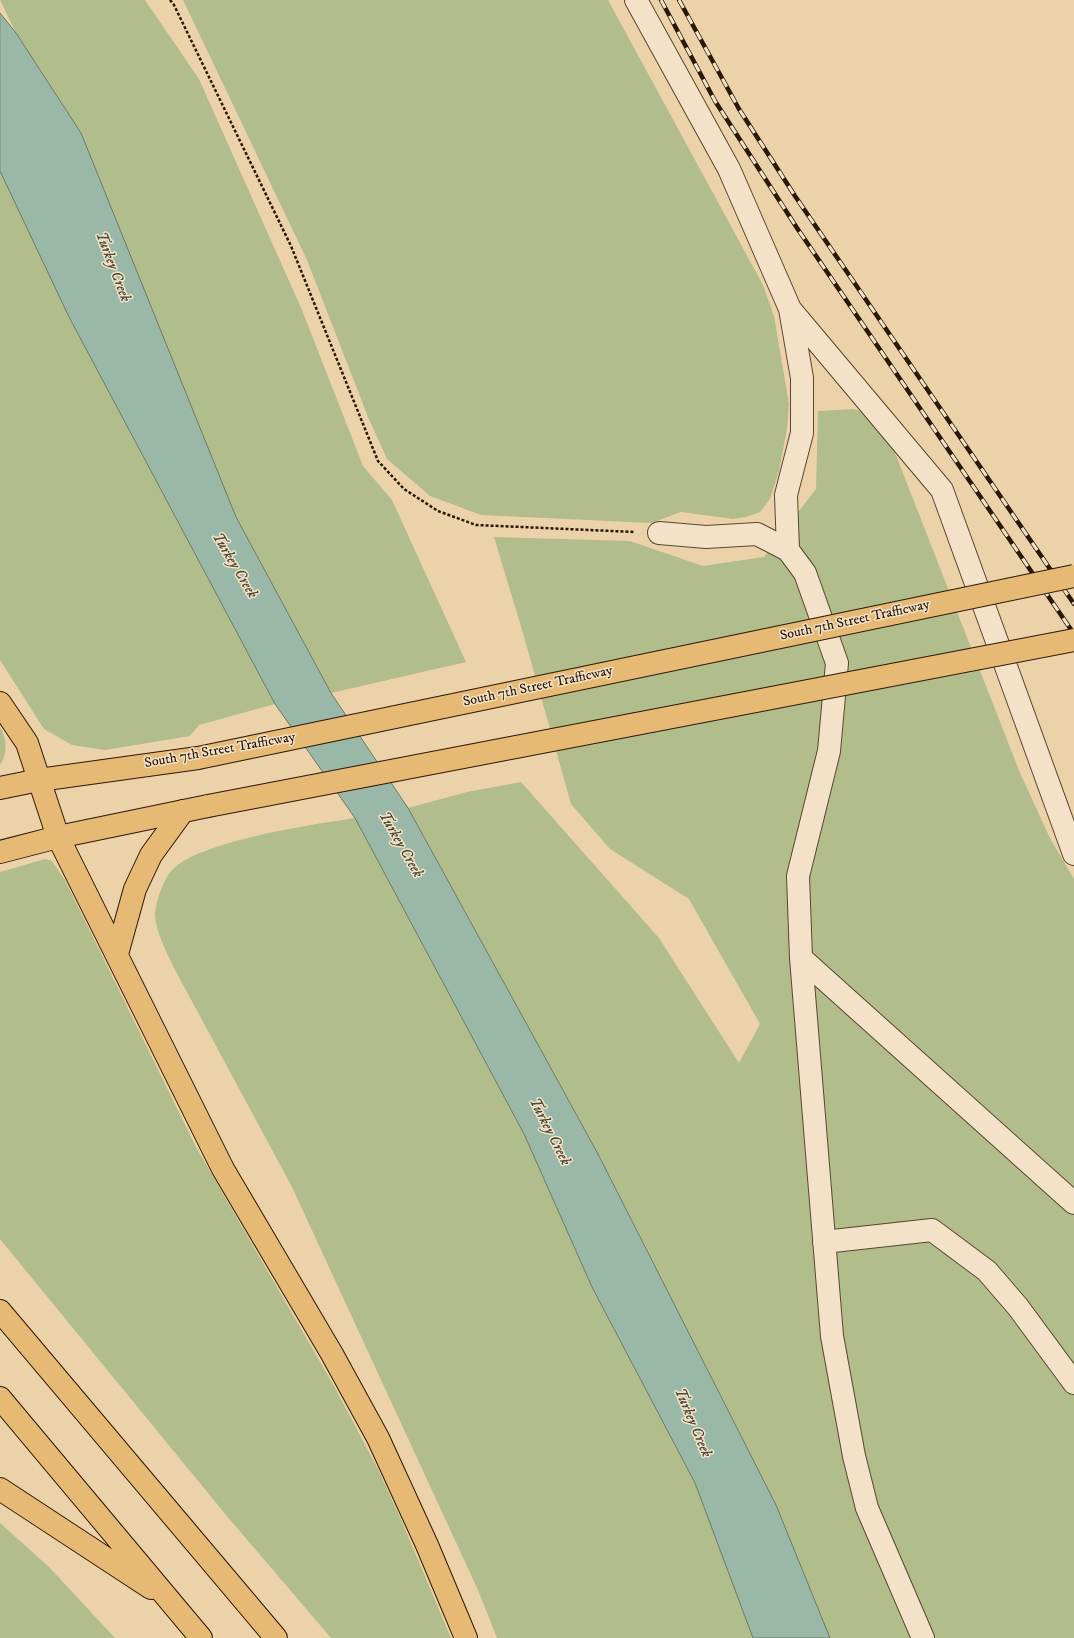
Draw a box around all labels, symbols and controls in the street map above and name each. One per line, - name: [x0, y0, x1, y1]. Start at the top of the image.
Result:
- water label: Turkey Creek: [90, 229, 134, 305]
- water label: Turkey Creek: [207, 530, 261, 602]
- street label: South 7th Street Trafficway: [779, 597, 931, 645]
- street label: South 7th Street Trafficway: [462, 663, 614, 711]
- street label: South 7th Street Trafficway: [143, 729, 297, 773]
- water label: Turkey Creek: [374, 809, 426, 881]
- water label: Turkey Creek: [524, 1095, 574, 1169]
- water label: Turkey Creek: [669, 1386, 715, 1460]

